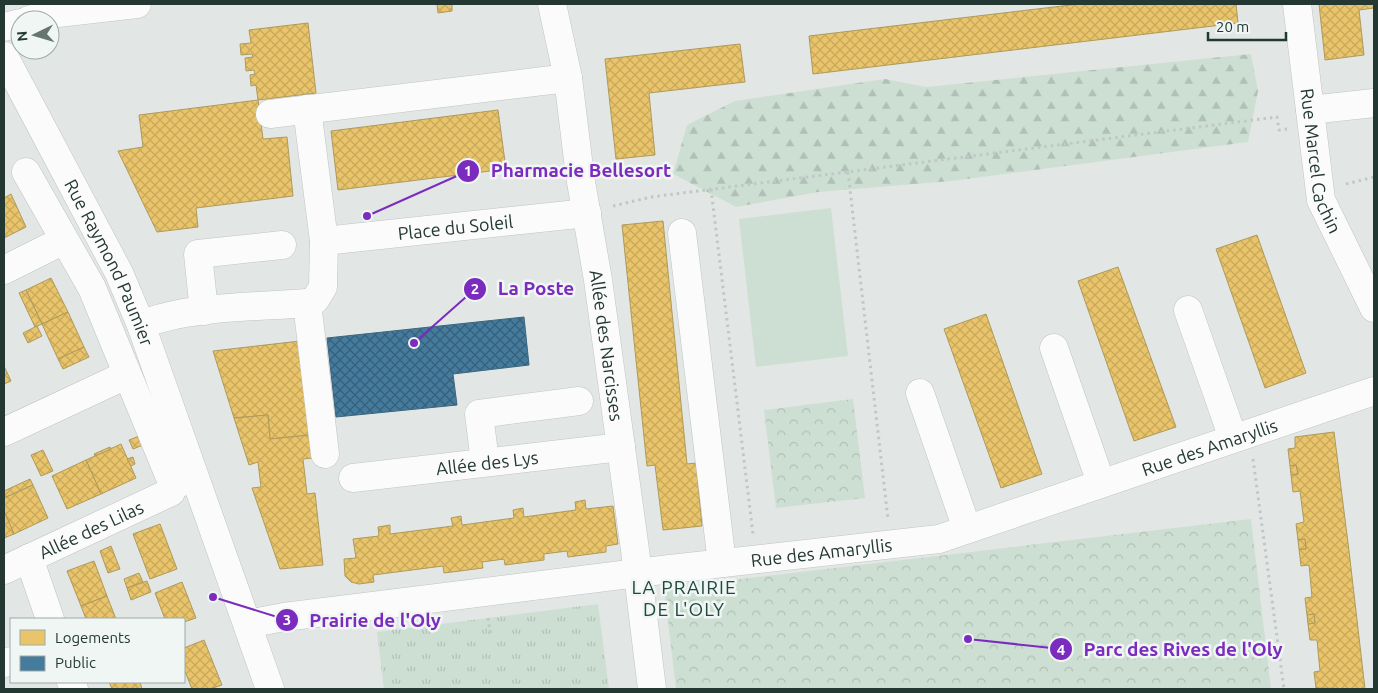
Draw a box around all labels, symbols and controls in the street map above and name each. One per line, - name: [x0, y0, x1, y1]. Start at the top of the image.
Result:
- north arrow: [10, 10, 60, 60]
- scale bar: [1208, 10, 1286, 42]
- text: 20 m: [1216, 18, 1249, 35]
- text: N: [14, 30, 30, 42]
- street label: Rue Marcel Cachin: [1297, 87, 1346, 236]
- callout: Pharmacie Bellesort: [455, 154, 681, 188]
- text: Pharmacie Bellesort: [491, 159, 671, 181]
- text: 1: [464, 162, 472, 179]
- street label: Rue Raymond Paumier: [61, 176, 158, 348]
- street label: Place du Soleil: [397, 211, 514, 243]
- street label: Allée des Narcisses: [586, 268, 627, 423]
- callout: La Poste: [463, 272, 584, 306]
- text: La Poste: [498, 277, 574, 299]
- text: 2: [471, 280, 479, 297]
- street label: Rue des Amaryllis: [1139, 415, 1280, 479]
- street label: Allée des Lys: [435, 447, 540, 478]
- street label: Allée des Lilas: [36, 496, 147, 562]
- street label: Rue des Amaryllis: [750, 534, 893, 570]
- district label: LA PRAIRIE DE L'OLY: [631, 576, 737, 620]
- callout: Prairie de l'Oly: [274, 603, 451, 637]
- text: Prairie de l'Oly: [309, 609, 441, 631]
- text: 3: [283, 611, 291, 628]
- legend: [10, 618, 185, 683]
- text: Logements: [55, 629, 131, 646]
- callout: Parc des Rives de l'Oly: [1048, 632, 1292, 666]
- text: Parc des Rives de l'Oly: [1083, 638, 1283, 660]
- text: 4: [1057, 641, 1065, 658]
- text: Public: [55, 654, 96, 671]

